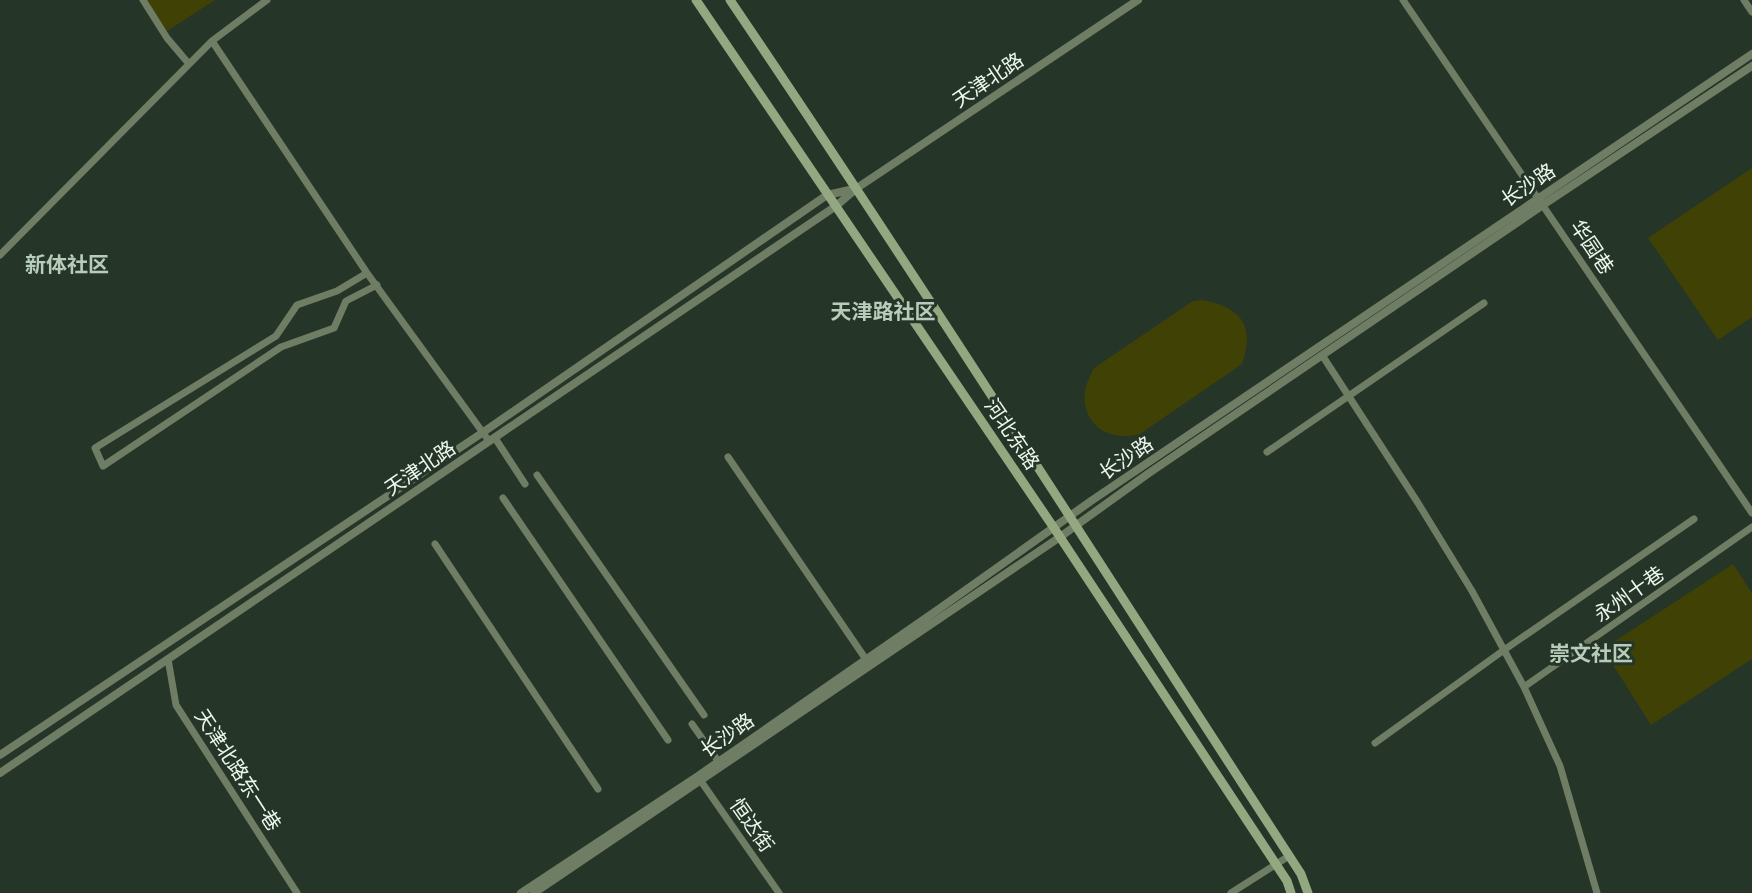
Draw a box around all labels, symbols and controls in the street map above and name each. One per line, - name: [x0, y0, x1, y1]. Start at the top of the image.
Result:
- street label: 天津北路: [948, 48, 1028, 112]
- street label: 长沙路: [1496, 158, 1560, 212]
- street label: 华园巷: [1565, 215, 1619, 279]
- district label: 新体社区: [25, 252, 109, 277]
- district label: 天津路社区: [831, 299, 936, 324]
- street label: 河北东路: [980, 394, 1044, 474]
- street label: 长沙路: [1094, 431, 1158, 485]
- street label: 天津北路: [380, 436, 460, 500]
- street label: 永州十巷: [1589, 561, 1669, 627]
- district label: 崇文社区: [1549, 641, 1633, 666]
- street label: 天津北路东一巷: [190, 705, 286, 835]
- street label: 长沙路: [696, 708, 758, 762]
- street label: 恒达街: [725, 794, 779, 856]

